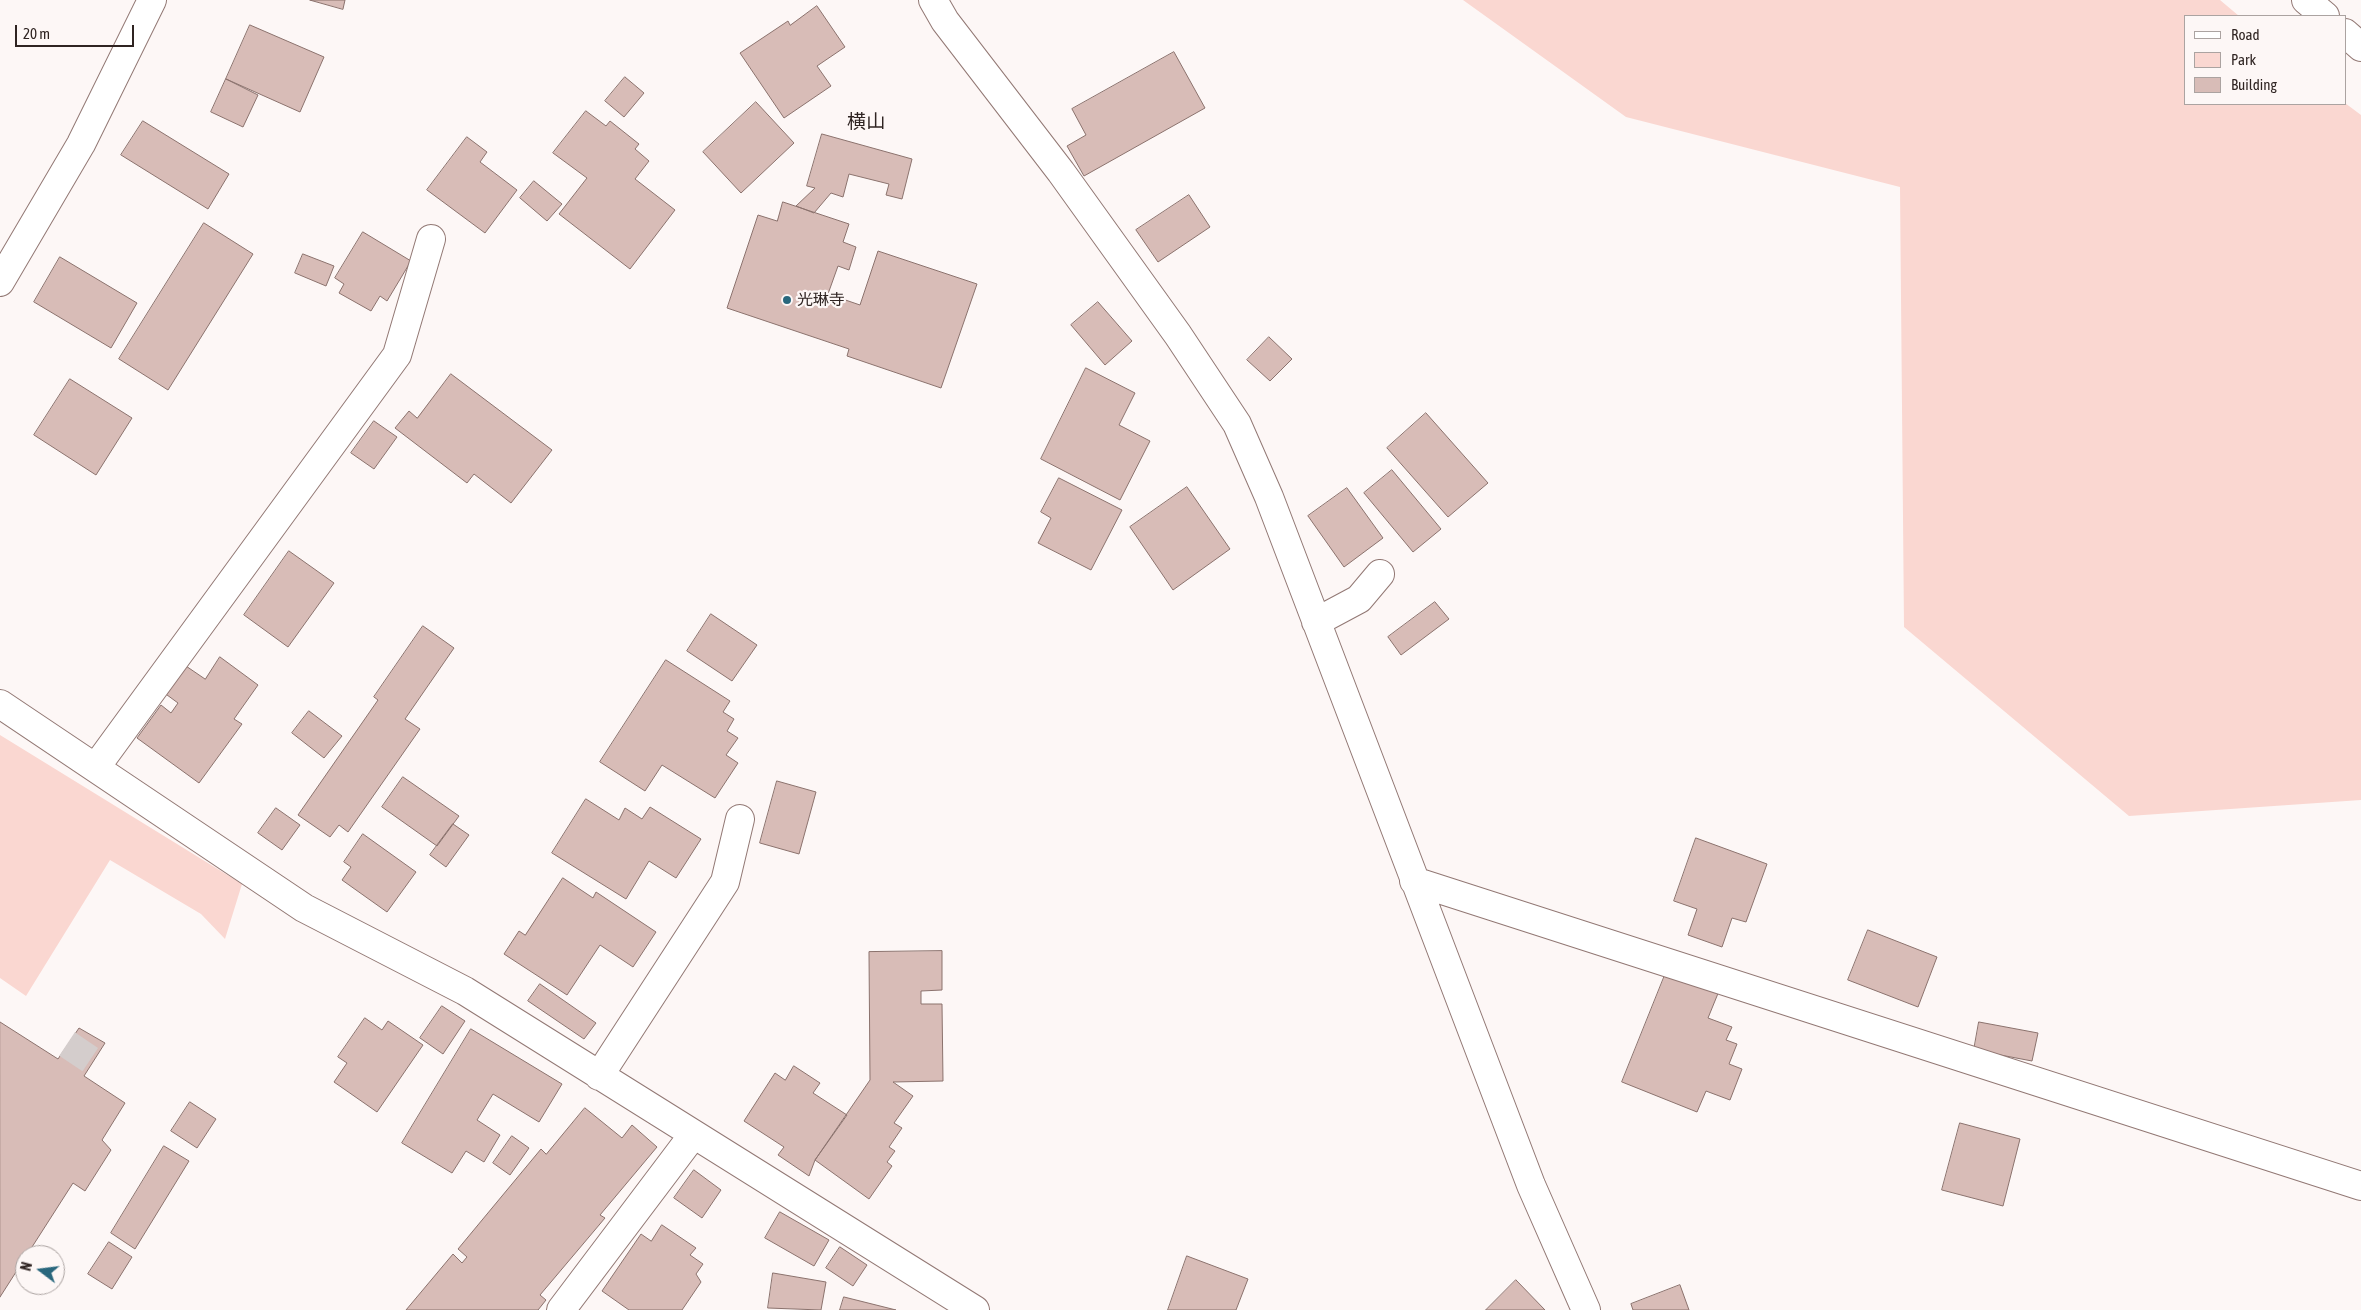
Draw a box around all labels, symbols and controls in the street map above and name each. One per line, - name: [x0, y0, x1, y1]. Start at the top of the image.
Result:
- scale bar: [18, 15, 136, 47]
- legend: [2184, 15, 2346, 105]
- text: 20 m: [23, 25, 50, 42]
- text: Road: [2231, 26, 2260, 43]
- text: Park: [2231, 51, 2256, 68]
- text: Building: [2231, 76, 2277, 93]
- district label: 横山: [847, 111, 885, 133]
- place label: 光琳寺: [797, 290, 845, 310]
- marker: 光琳寺: [781, 294, 793, 306]
- north arrow: [15, 1245, 65, 1295]
- text: N: [18, 1260, 35, 1272]

